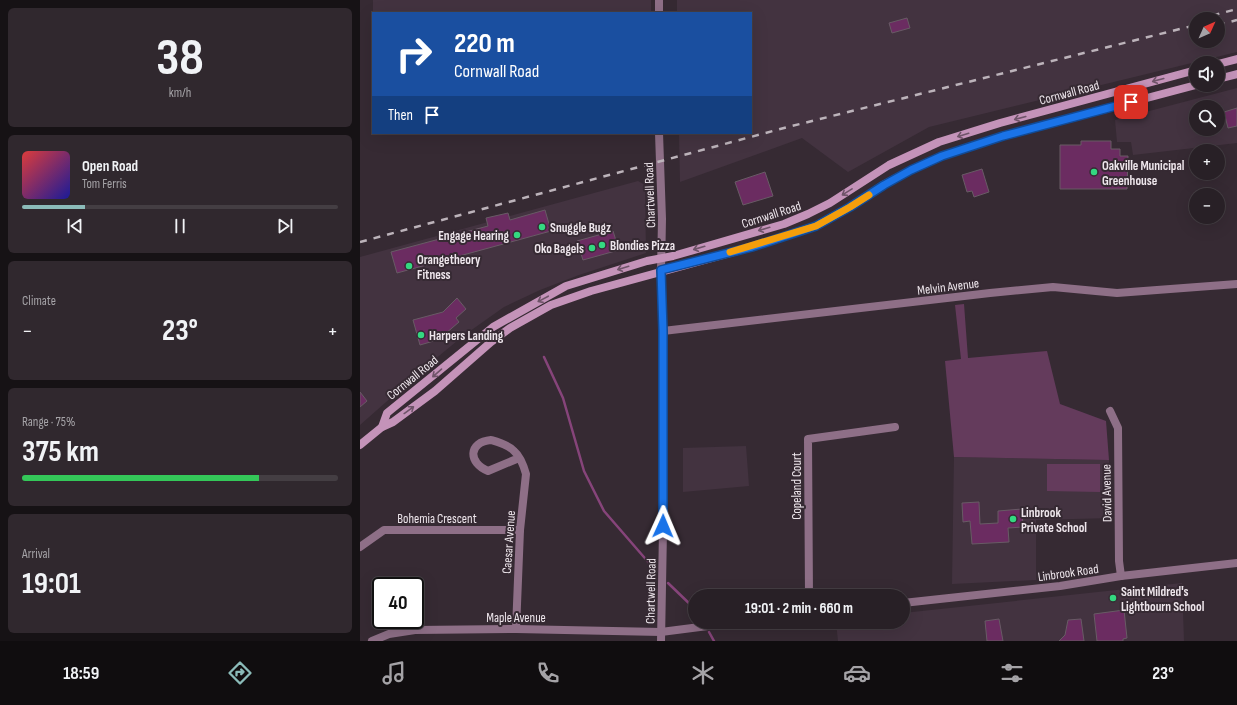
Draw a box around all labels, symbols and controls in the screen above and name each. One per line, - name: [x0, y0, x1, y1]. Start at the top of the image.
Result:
- north arrow: [1189, 12, 1225, 48]
- map controls: [1189, 12, 1225, 224]
- text: 38: [156, 27, 204, 90]
- text: 220 m: [454, 27, 515, 60]
- icon: right: [388, 28, 440, 80]
- button: sound: [1189, 56, 1225, 92]
- text: Cornwall Road: [454, 61, 539, 82]
- street label: Cornwall Road: [1037, 77, 1101, 109]
- one-way arrow: [1152, 77, 1165, 84]
- text: km/h: [169, 85, 191, 101]
- pin: [1114, 85, 1148, 119]
- icon: arrive: [1120, 91, 1142, 113]
- button: search: [1189, 100, 1225, 136]
- icon: arrive: [421, 104, 443, 126]
- text: Then: [388, 106, 413, 125]
- one-way arrow: [1014, 114, 1027, 122]
- one-way arrow: [956, 132, 969, 139]
- button: +: [1189, 144, 1225, 180]
- text: Open Road: [82, 157, 138, 176]
- place label: Oakville Municipal Greenhouse: [1102, 158, 1185, 189]
- street label: Chartwell Road: [641, 162, 659, 228]
- marker: Oakville Municipal Greenhouse: [1089, 167, 1099, 177]
- text: Tom Ferris: [82, 176, 127, 192]
- one-way arrow: [842, 188, 853, 196]
- button: −: [1189, 188, 1225, 224]
- street label: Cornwall Road: [740, 198, 803, 232]
- icon: previous: [64, 215, 86, 237]
- icon: pause: [169, 215, 191, 237]
- icon: next: [274, 215, 296, 237]
- place label: Snuggle Bugz: [550, 220, 611, 236]
- marker: Snuggle Bugz: [537, 222, 547, 232]
- one-way arrow: [758, 226, 771, 233]
- place label: Engage Hearing: [438, 228, 510, 244]
- marker: Engage Hearing: [512, 230, 522, 240]
- place label: Blondies Pizza: [610, 238, 675, 254]
- marker: Blondies Pizza: [597, 240, 607, 250]
- place label: Oko Bagels: [534, 241, 584, 257]
- marker: Oko Bagels: [587, 243, 597, 253]
- one-way arrow: [692, 245, 705, 252]
- place label: Orangetheory Fitness: [417, 252, 481, 283]
- marker: Orangetheory Fitness: [404, 261, 414, 271]
- one-way arrow: [617, 265, 630, 272]
- street label: Melvin Avenue: [916, 275, 980, 299]
- text: Climate: [22, 293, 56, 309]
- one-way arrow: [537, 295, 549, 303]
- text: 23°: [162, 313, 198, 349]
- text: −: [22, 318, 33, 345]
- text: +: [327, 318, 338, 345]
- place label: Harpers Landing: [429, 328, 504, 344]
- marker: Harpers Landing: [416, 330, 426, 340]
- street label: Cornwall Road: [384, 352, 442, 403]
- one-way arrow: [431, 368, 442, 377]
- one-way arrow: [404, 406, 415, 415]
- text: Range · 75%: [22, 414, 75, 430]
- text: 375 km: [22, 434, 99, 470]
- street label: Copeland Court: [789, 452, 805, 520]
- street label: David Avenue: [1098, 464, 1116, 522]
- position arrow: [642, 505, 684, 547]
- place label: Linbrook Private School: [1021, 505, 1087, 536]
- street label: Caesar Avenue: [499, 510, 519, 574]
- street label: Bohemia Crescent: [397, 511, 477, 527]
- marker: Linbrook Private School: [1008, 514, 1018, 524]
- text: Arrival: [22, 546, 50, 562]
- street label: Chartwell Road: [642, 558, 660, 624]
- street label: Linbrook Road: [1037, 561, 1100, 585]
- text: 19:01: [22, 566, 81, 602]
- speed limit sign: 40: [372, 577, 424, 629]
- place label: Saint Mildred's Lightbourn School: [1121, 584, 1205, 615]
- marker: Saint Mildred's Lightbourn School: [1108, 593, 1118, 603]
- text: 19:01 · 2 min · 660 m: [745, 599, 853, 618]
- street label: Maple Avenue: [486, 610, 546, 626]
- icon: directions: [226, 659, 254, 687]
- icon: music: [380, 659, 408, 687]
- icon: phone: [534, 659, 562, 687]
- icon: climate: [689, 659, 717, 687]
- icon: car: [843, 659, 871, 687]
- icon: filters: [998, 659, 1026, 687]
- text: 18:59: [63, 663, 99, 684]
- text: 23°: [1152, 663, 1174, 684]

